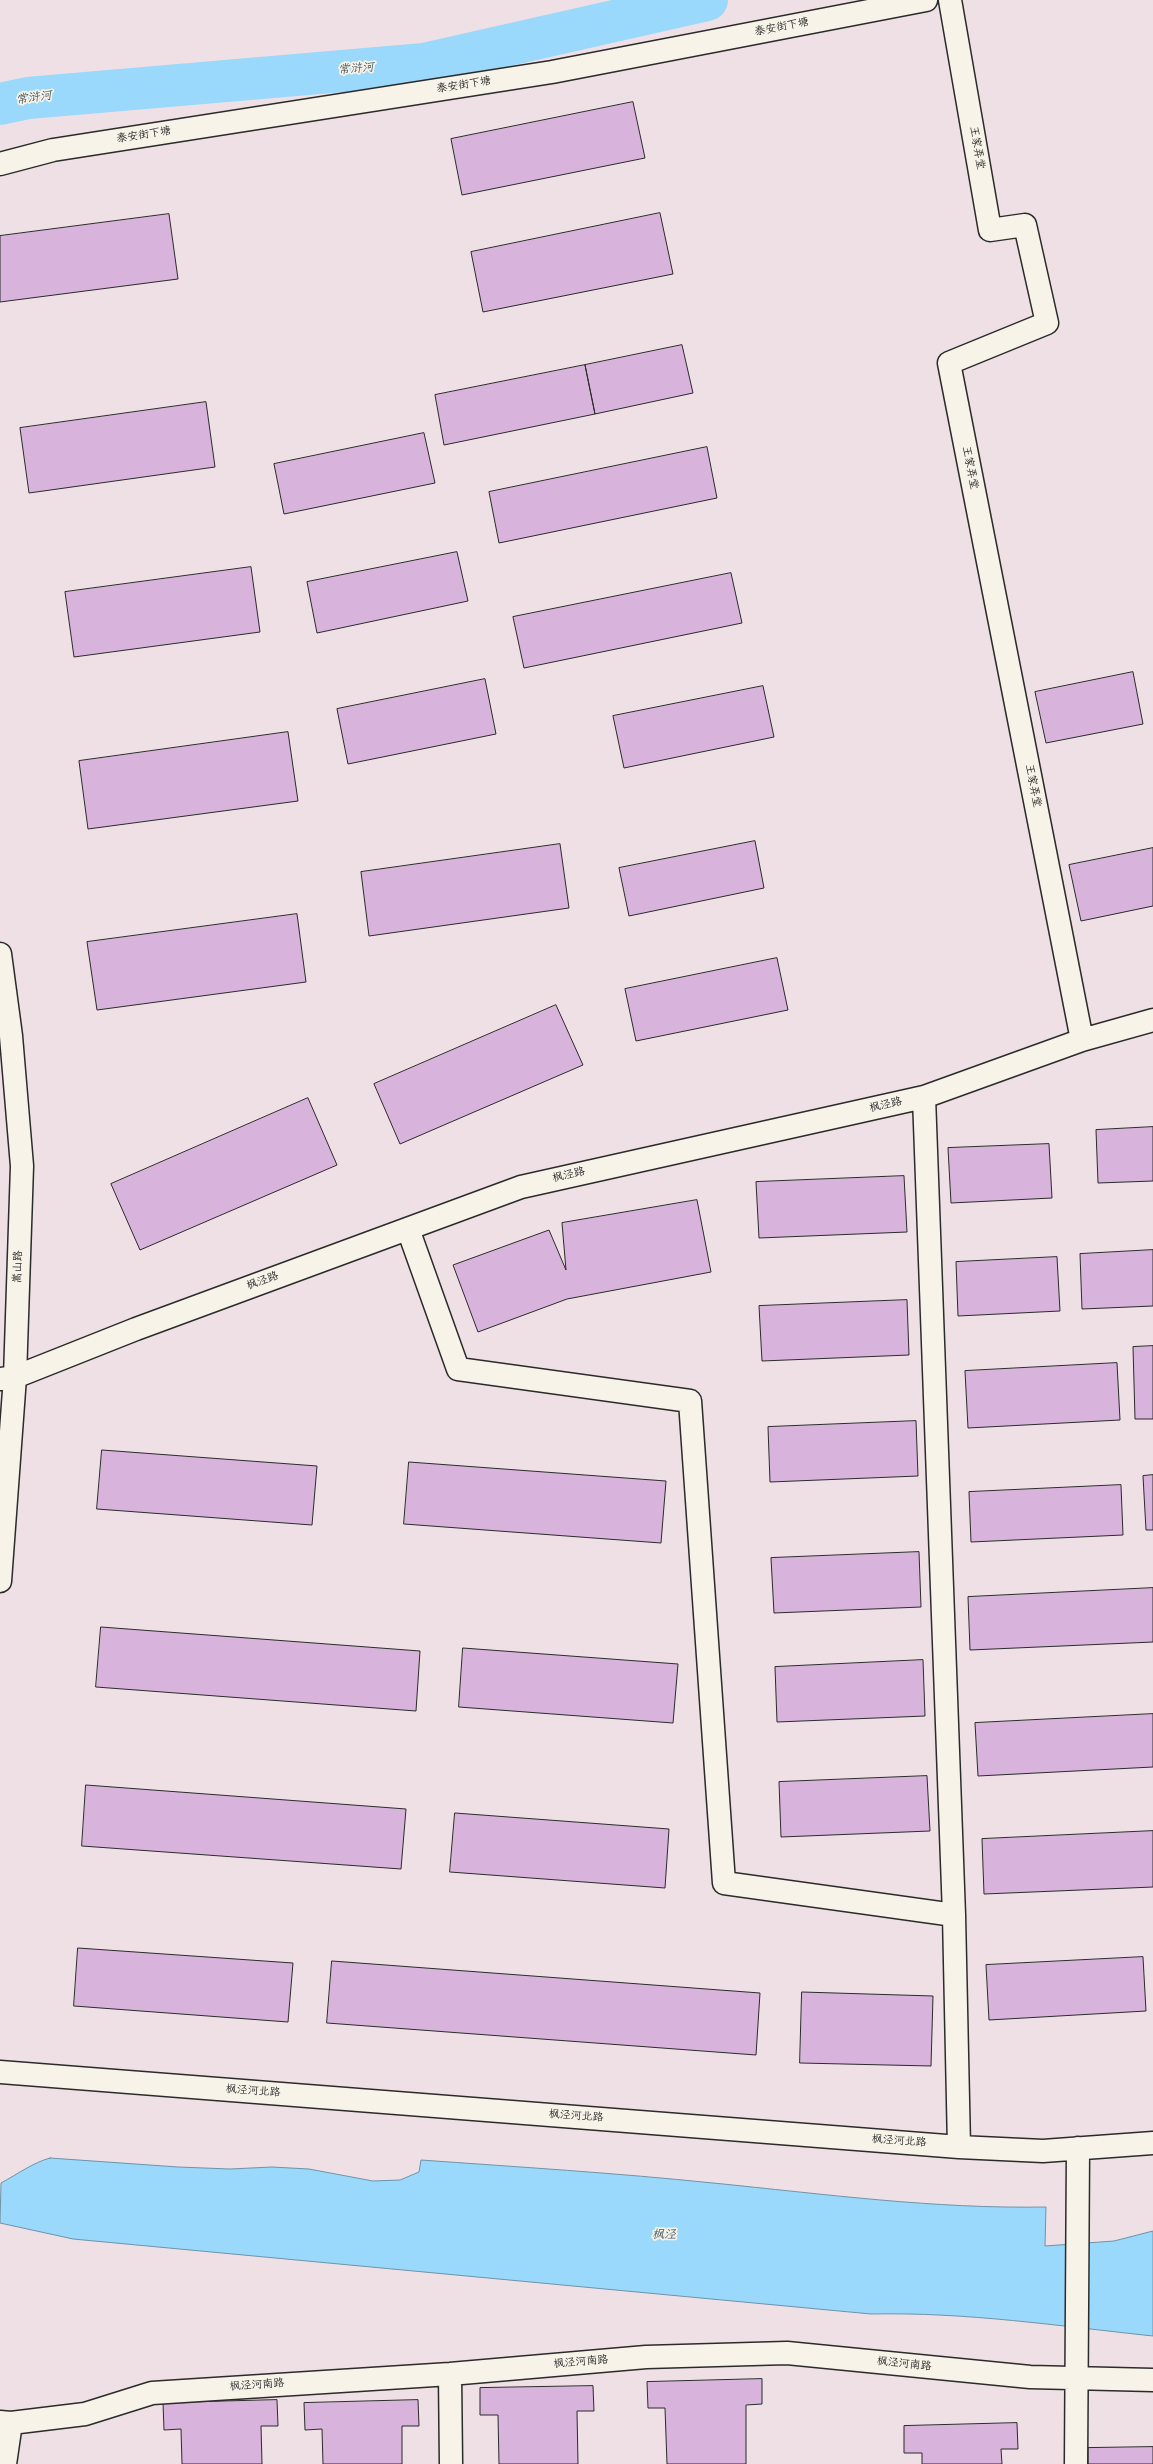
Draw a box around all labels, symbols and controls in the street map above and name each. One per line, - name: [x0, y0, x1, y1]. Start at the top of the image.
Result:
- street label: 泰安街下塘: [754, 16, 810, 40]
- water label: 常浒河: [337, 61, 375, 79]
- street label: 泰安街下塘: [436, 75, 492, 97]
- water label: 常浒河: [15, 89, 53, 109]
- street label: 泰安街下塘: [116, 125, 172, 147]
- street label: 王家弄堂: [966, 125, 986, 171]
- street label: 王家弄堂: [958, 445, 980, 491]
- street label: 王家弄堂: [1021, 763, 1043, 809]
- street label: 枫泾路: [868, 1096, 904, 1116]
- street label: 枫泾路: [551, 1166, 587, 1186]
- street label: 嵩山路: [12, 1250, 26, 1284]
- street label: 枫泾路: [245, 1270, 281, 1294]
- street label: 枫泾河北路: [225, 2083, 281, 2101]
- street label: 枫泾河北路: [548, 2108, 604, 2126]
- street label: 枫泾河北路: [871, 2133, 927, 2151]
- water label: 枫泾: [652, 2229, 676, 2243]
- street label: 枫泾河南路: [553, 2354, 609, 2372]
- street label: 枫泾河南路: [876, 2356, 932, 2374]
- street label: 枫泾河南路: [229, 2377, 285, 2395]

